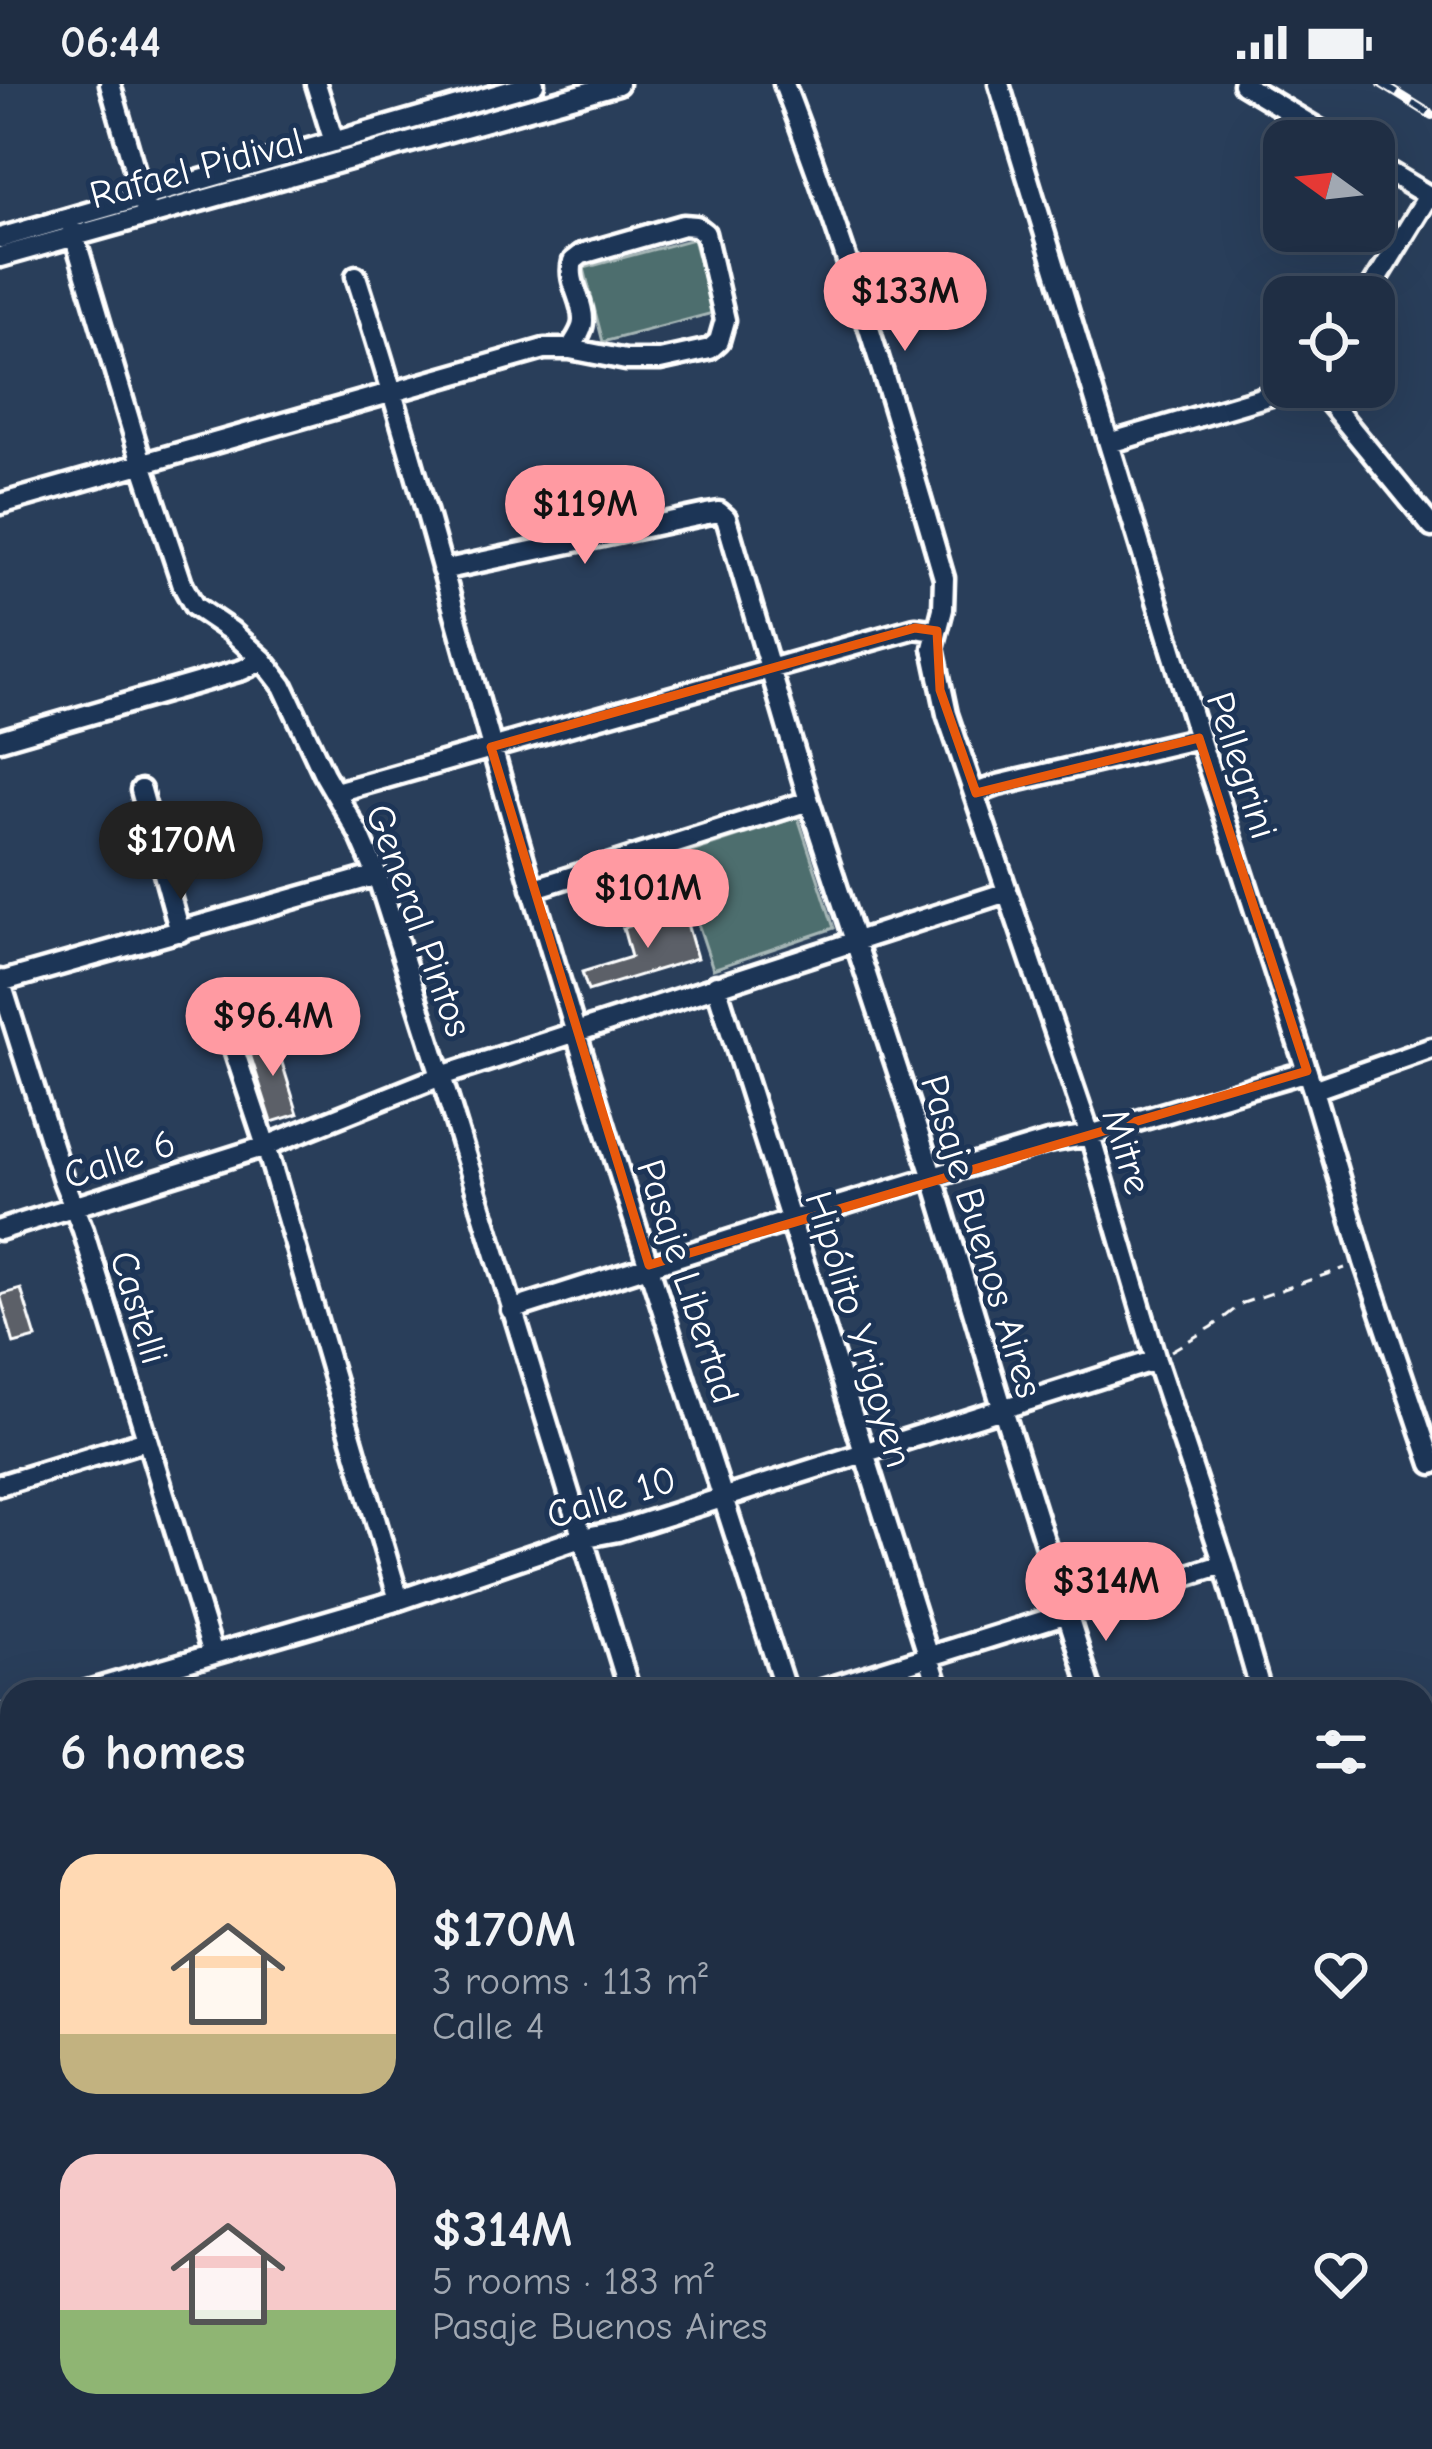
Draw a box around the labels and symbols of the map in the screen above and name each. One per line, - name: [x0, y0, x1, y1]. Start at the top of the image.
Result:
- street label: Rafael Pidival: [85, 118, 308, 218]
- north arrow: [1263, 120, 1395, 252]
- pin: $133M: [821, 252, 989, 354]
- pin: $119M: [501, 465, 669, 567]
- street label: Pellegrini: [1197, 686, 1286, 845]
- street label: General Pintos: [356, 798, 481, 1043]
- pin: $170M: [97, 801, 265, 903]
- pin: $101M: [564, 849, 732, 951]
- pin: $96.4M: [175, 977, 371, 1079]
- street label: Pasaje Buenos Aires: [911, 1070, 1052, 1403]
- street label: Mitre: [1092, 1103, 1161, 1200]
- street label: Calle 6: [58, 1120, 181, 1199]
- street label: Pasaje Libertad: [627, 1154, 748, 1409]
- street label: Hipólito Yrigoyen: [795, 1186, 922, 1473]
- street label: Castelli: [100, 1245, 177, 1369]
- street label: Calle 10: [541, 1456, 682, 1538]
- pin: $314M: [1022, 1542, 1190, 1644]

